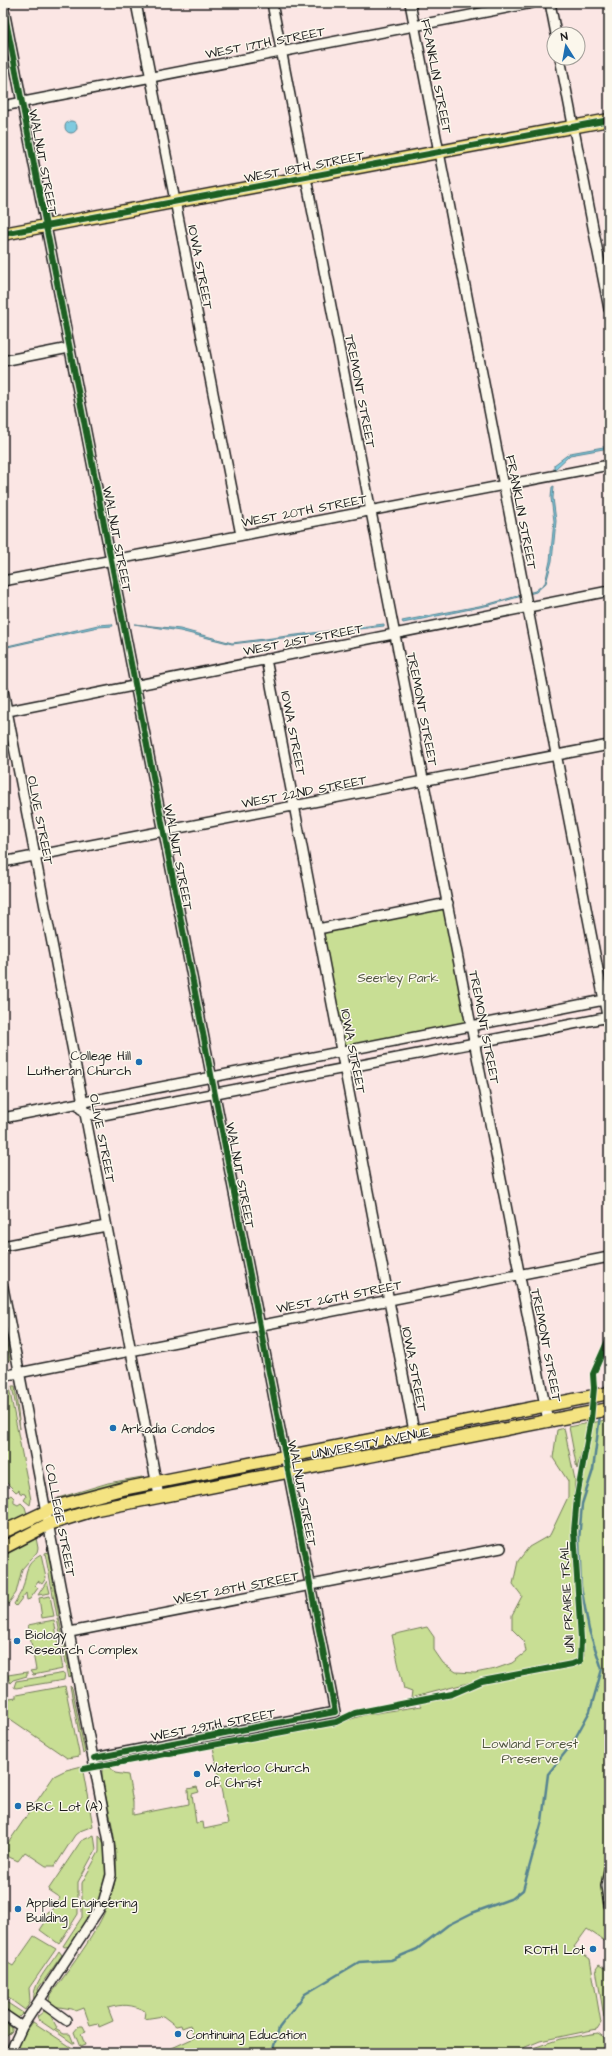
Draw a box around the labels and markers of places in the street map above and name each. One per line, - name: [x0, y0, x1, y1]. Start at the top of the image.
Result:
- place label: College Hill Lutheran Church: [27, 1047, 132, 1080]
- marker: College Hill Lutheran Church: [134, 1057, 144, 1067]
- place label: Arkadia Condos: [121, 1420, 216, 1438]
- marker: Arkadia Condos: [108, 1423, 118, 1433]
- place label: Biology Research Complex: [25, 1626, 138, 1659]
- marker: Biology Research Complex: [12, 1636, 22, 1646]
- place label: Waterloo Church of Christ: [205, 1759, 310, 1792]
- marker: Waterloo Church of Christ: [192, 1769, 202, 1779]
- place label: BRC Lot (A): [26, 1798, 103, 1816]
- marker: BRC Lot (A): [13, 1801, 23, 1811]
- place label: Applied Engineering Building: [26, 1894, 138, 1928]
- marker: Applied Engineering Building: [13, 1904, 23, 1914]
- place label: ROTH Lot: [524, 1941, 586, 1959]
- marker: ROTH Lot: [588, 1944, 598, 1954]
- place label: Continuing Education: [186, 2026, 307, 2045]
- marker: Continuing Education: [173, 2029, 183, 2039]

